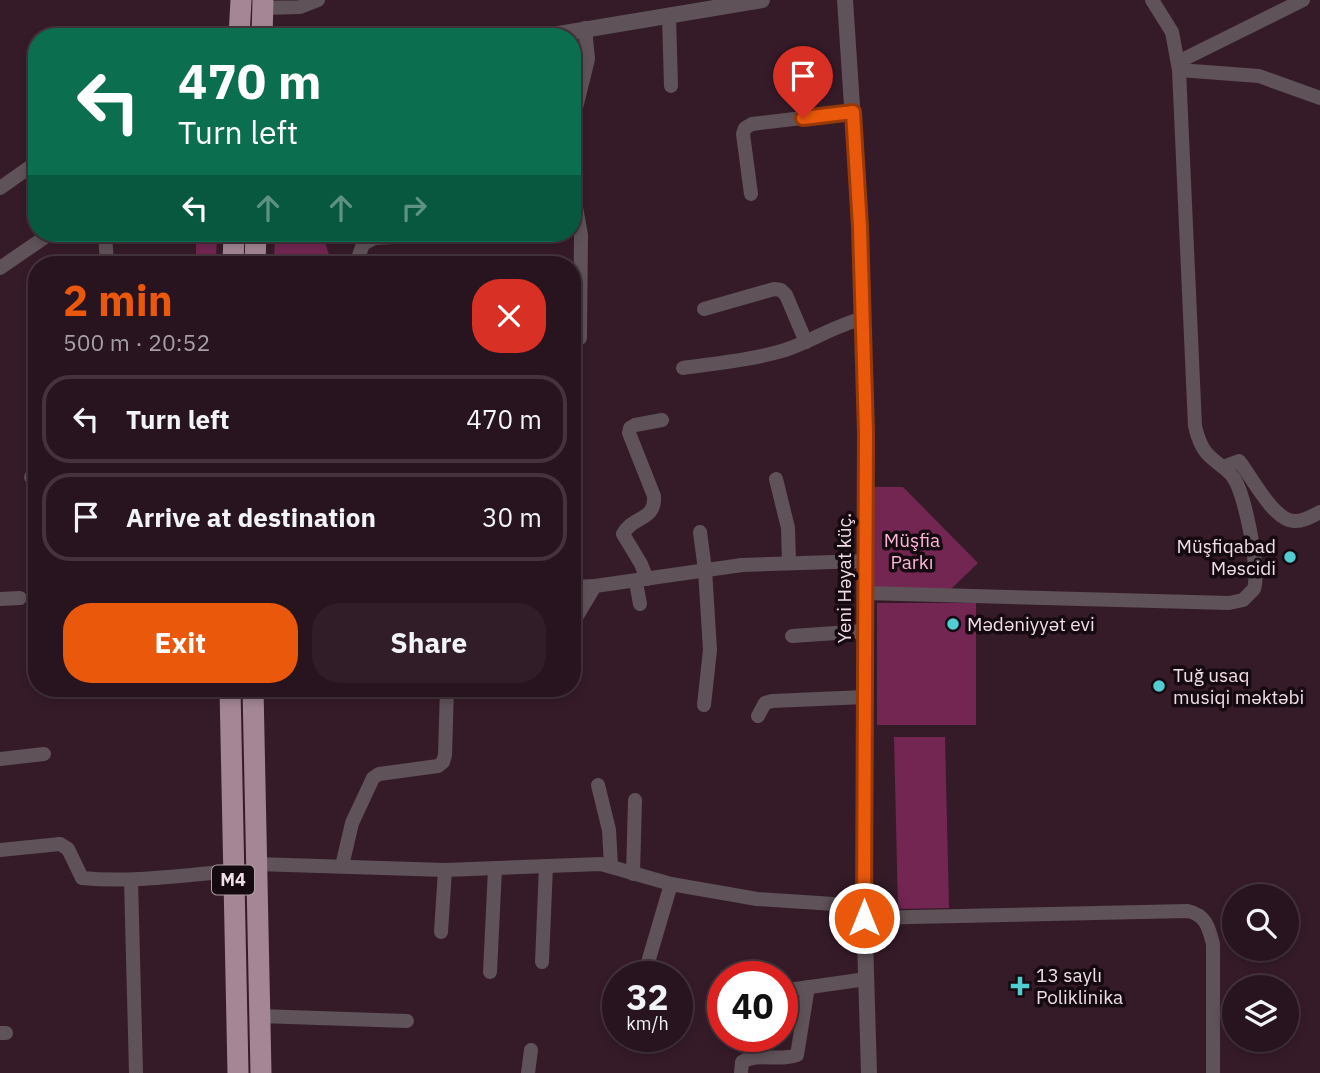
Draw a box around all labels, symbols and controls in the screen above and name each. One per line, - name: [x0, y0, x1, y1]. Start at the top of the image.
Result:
- pin: [773, 46, 833, 118]
- text: 470 m: [178, 49, 322, 112]
- icon: left: [63, 56, 154, 147]
- icon: arrive: [784, 57, 822, 95]
- text: Turn left: [178, 111, 298, 153]
- icon: left: [176, 189, 214, 227]
- icon: ahead: [249, 189, 287, 227]
- icon: ahead: [322, 189, 360, 227]
- icon: right: [395, 189, 433, 227]
- text: 2 min: [63, 273, 173, 328]
- button: close: [472, 279, 546, 353]
- text: 500 m · 20:52: [63, 327, 210, 357]
- icon: left: [67, 400, 105, 438]
- text: Turn left: [126, 402, 229, 436]
- text: 470 m: [466, 402, 542, 436]
- icon: arrive: [67, 498, 105, 536]
- text: Arrive at destination: [126, 500, 376, 534]
- text: 30 m: [482, 500, 542, 534]
- street label: Yeni Həyat küç.: [832, 513, 856, 643]
- park label: Müşfia Parkı: [884, 528, 940, 574]
- place label: Müşfiqabad Məscidi: [1176, 534, 1276, 580]
- marker: Müşfiqabad Məscidi: [1282, 549, 1298, 565]
- button: Exit: [63, 603, 298, 683]
- button: Share: [312, 603, 546, 683]
- place label: Mədəniyyət evi: [967, 612, 1095, 636]
- marker: Mədəniyyət evi: [945, 616, 961, 632]
- place label: Tuğ usaq musiqi məktəbi: [1173, 663, 1304, 709]
- marker: Tuğ usaq musiqi məktəbi: [1151, 678, 1167, 694]
- road number: M4: [212, 866, 254, 894]
- position arrow: [827, 881, 901, 955]
- map controls: [1222, 884, 1299, 1052]
- button: search: [1222, 884, 1299, 961]
- speed limit sign: 40: [707, 961, 798, 1052]
- place label: 13 saylı Poliklinika: [1036, 963, 1123, 1009]
- text: 32: [626, 974, 669, 1020]
- button: layers: [1222, 975, 1299, 1052]
- marker: 13 saylı Poliklinika: [1010, 976, 1030, 996]
- text: km/h: [626, 1012, 669, 1035]

